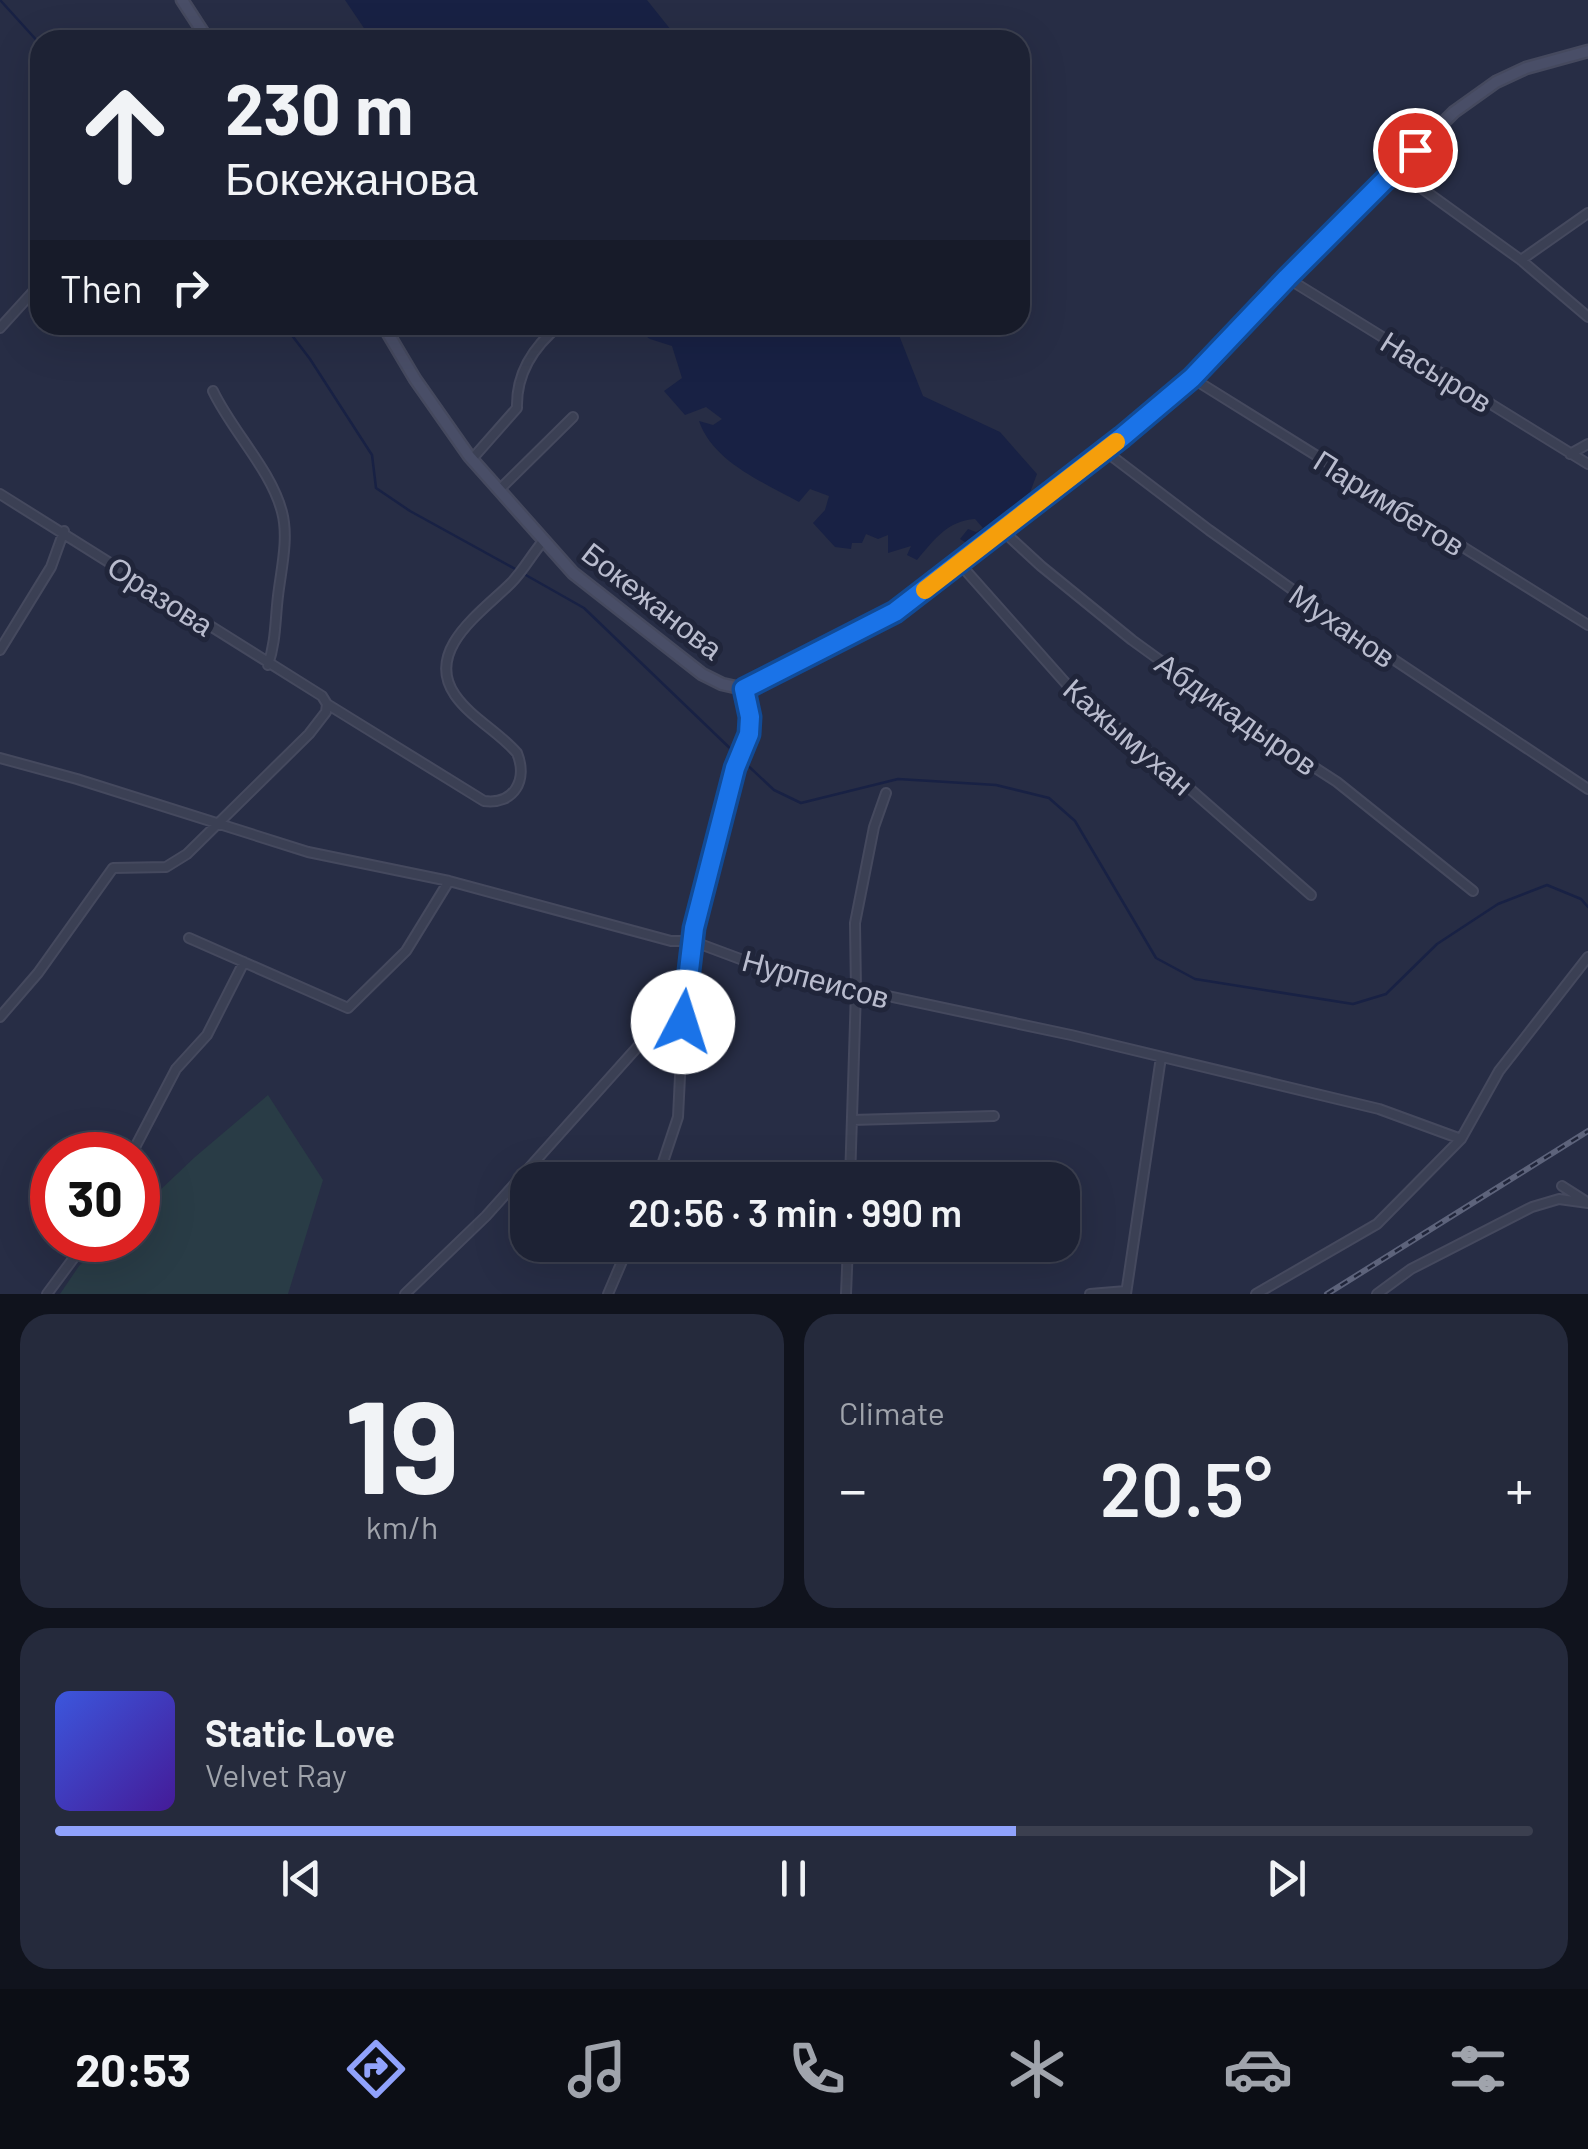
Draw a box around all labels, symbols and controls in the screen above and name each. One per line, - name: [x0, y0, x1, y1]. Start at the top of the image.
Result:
- text: 230 m: [225, 65, 413, 149]
- icon: ahead: [60, 70, 190, 200]
- pin: [1373, 108, 1458, 193]
- icon: arrive: [1388, 123, 1443, 178]
- text: Бокежанова: [225, 150, 478, 204]
- icon: right: [163, 260, 218, 315]
- text: Then: [60, 265, 143, 311]
- street label: Насыров: [1375, 323, 1499, 419]
- street label: Паримбетов: [1308, 442, 1472, 562]
- street label: Бокежанова: [576, 534, 731, 666]
- street label: Оразова: [101, 548, 221, 643]
- street label: Муханов: [1283, 576, 1403, 674]
- street label: Абдикадыров: [1149, 644, 1325, 782]
- street label: Кажымухан: [1057, 670, 1201, 802]
- street label: Нурпеисов: [739, 941, 893, 1015]
- position arrow: [631, 970, 735, 1074]
- speed limit sign: 30: [30, 1132, 160, 1262]
- text: 20:56 · 3 min · 990 m: [628, 1189, 962, 1235]
- text: 19: [344, 1364, 460, 1520]
- text: Climate: [839, 1393, 945, 1431]
- text: 20.5°: [1100, 1442, 1272, 1532]
- text: −: [839, 1455, 867, 1521]
- text: +: [1505, 1455, 1533, 1521]
- text: km/h: [366, 1507, 438, 1545]
- text: Static Love: [205, 1709, 395, 1755]
- text: Velvet Ray: [205, 1755, 347, 1793]
- icon: previous: [274, 1851, 329, 1906]
- icon: pause: [766, 1851, 821, 1906]
- icon: next: [1259, 1851, 1314, 1906]
- icon: directions: [341, 2034, 411, 2104]
- icon: music: [562, 2034, 632, 2104]
- icon: phone: [782, 2034, 852, 2104]
- icon: climate: [1002, 2034, 1072, 2104]
- icon: car: [1223, 2034, 1293, 2104]
- icon: filters: [1443, 2034, 1513, 2104]
- text: 20:53: [75, 2042, 191, 2096]

